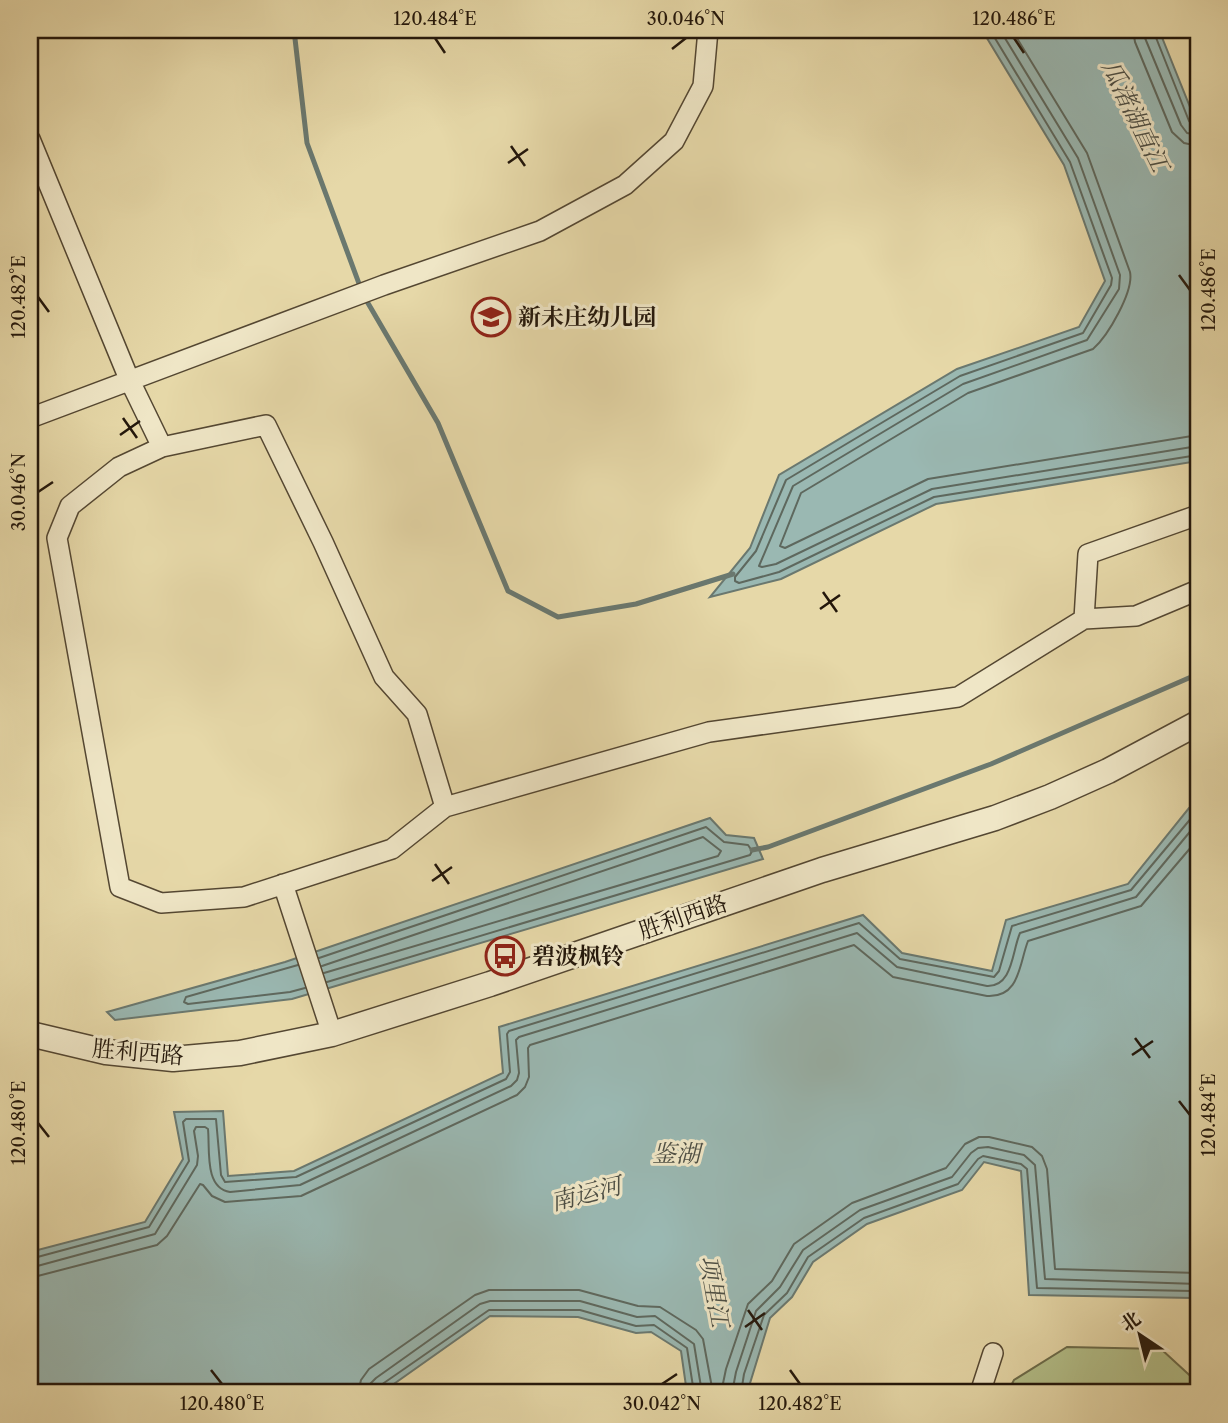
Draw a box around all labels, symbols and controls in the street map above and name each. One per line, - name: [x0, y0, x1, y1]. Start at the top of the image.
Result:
- text: 120.484°E: [393, 8, 477, 30]
- text: 30.046°N: [647, 8, 725, 30]
- text: 120.486°E: [972, 8, 1056, 30]
- water label: 瓜渚湖直江: [1096, 55, 1176, 179]
- text: 120.486°E: [1198, 248, 1220, 332]
- text: 120.482°E: [8, 255, 30, 339]
- school or university icon: 新未庄幼儿园: [470, 296, 512, 338]
- place label: 新未庄幼儿园: [518, 303, 656, 331]
- text: 30.046°N: [8, 453, 30, 531]
- street label: 胜利西路: [635, 889, 731, 945]
- bus stop icon: 碧波枫铃: [484, 935, 526, 977]
- place label: 碧波枫铃: [532, 942, 624, 970]
- street label: 胜利西路: [91, 1034, 185, 1070]
- text: 120.484°E: [1198, 1073, 1220, 1157]
- text: 120.480°E: [8, 1081, 30, 1165]
- water label: 鉴湖: [652, 1139, 704, 1168]
- water label: 南运河: [547, 1170, 628, 1216]
- water label: 项里江: [694, 1253, 736, 1332]
- north arrow: [1106, 1300, 1176, 1370]
- text: 北: [1116, 1307, 1145, 1336]
- text: 120.480°E: [180, 1393, 264, 1415]
- text: 30.042°N: [623, 1393, 701, 1415]
- text: 120.482°E: [758, 1393, 842, 1415]

